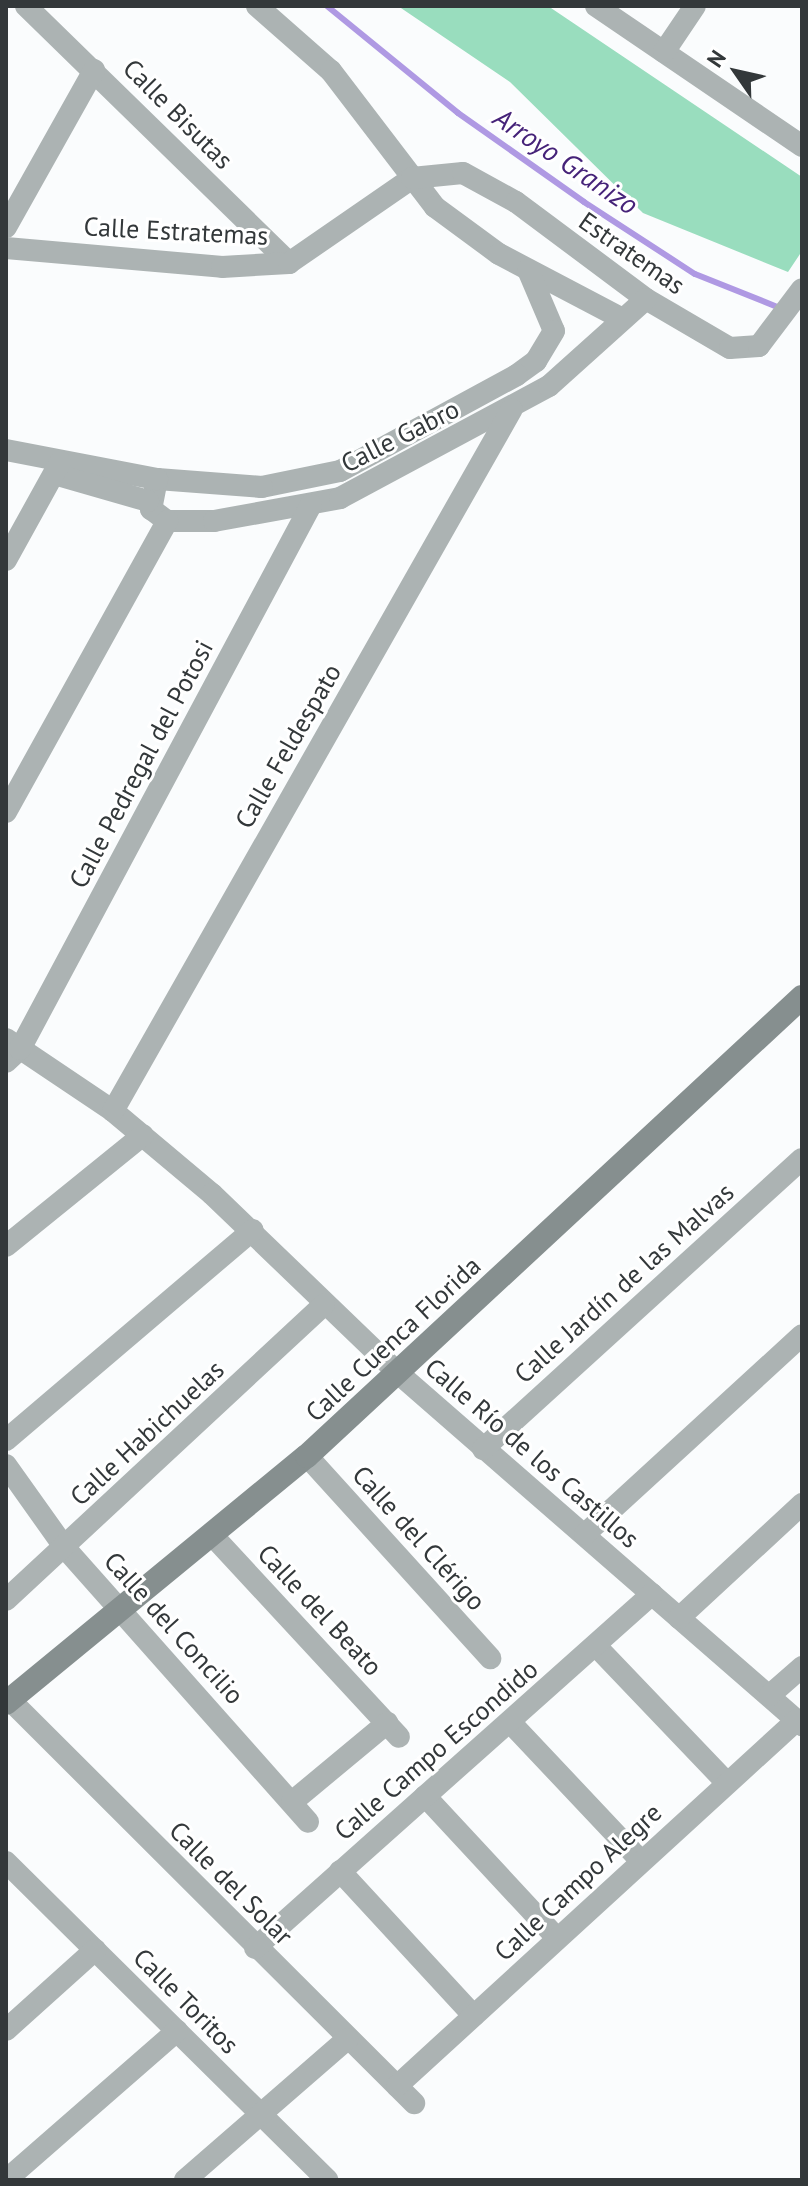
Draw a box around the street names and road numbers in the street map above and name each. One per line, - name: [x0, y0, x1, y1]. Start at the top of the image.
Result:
- street label: Calle Bisutas: [117, 53, 239, 175]
- street label: Estratemas: [573, 205, 691, 301]
- street label: Calle Estratemas: [83, 211, 269, 251]
- street label: Calle Gabro: [336, 393, 464, 479]
- street label: Calle Pedregal del Potosi: [62, 635, 220, 893]
- street label: Calle Feldespato: [228, 658, 348, 834]
- street label: Calle Jardín de las Malvas: [508, 1176, 740, 1390]
- street label: Calle Cuenca Florida: [299, 1250, 487, 1428]
- street label: Calle Río de los Castillos: [419, 1352, 645, 1554]
- street label: Calle Habichuelas: [64, 1354, 230, 1512]
- street label: Calle del Clérigo: [346, 1459, 492, 1617]
- street label: Calle del Beato: [251, 1538, 389, 1682]
- street label: Calle del Concilio: [98, 1546, 250, 1710]
- street label: Calle Campo Escondido: [328, 1653, 544, 1847]
- street label: Calle Campo Alegre: [488, 1796, 668, 1968]
- street label: Calle del Solar: [163, 1815, 299, 1951]
- street label: Calle Toritos: [127, 1942, 245, 2060]

